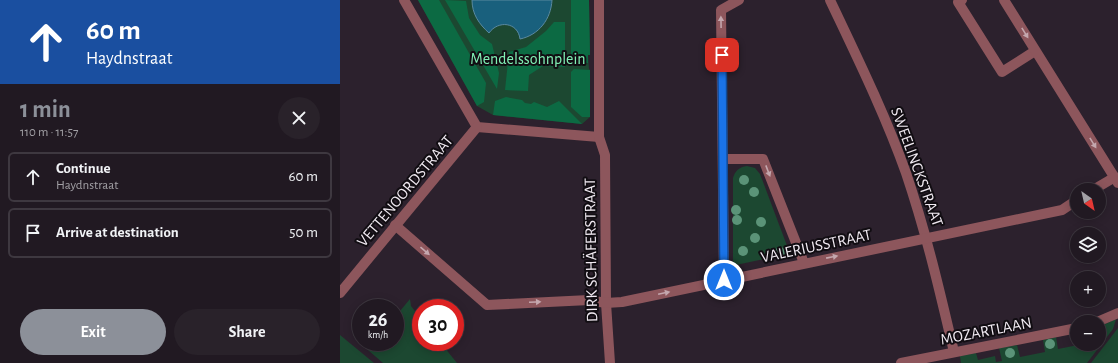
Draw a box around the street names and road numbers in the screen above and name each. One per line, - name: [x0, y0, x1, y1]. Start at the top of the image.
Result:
- street label: SWEELINCKSTRAAT: [888, 105, 946, 229]
- street label: VETTENOORDSTRAAT: [354, 132, 456, 250]
- street label: DIRK SCHÄFERSTRAAT: [580, 178, 600, 322]
- street label: VALERIUSSTRAAT: [759, 226, 873, 266]
- street label: MOZARTLAAN: [939, 314, 1033, 348]

